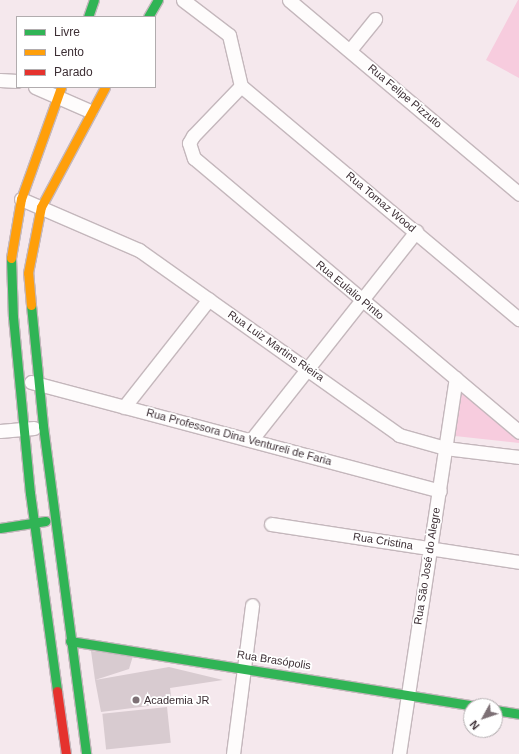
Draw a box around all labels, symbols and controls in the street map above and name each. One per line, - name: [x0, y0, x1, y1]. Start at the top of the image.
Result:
- legend: [16, 16, 156, 88]
- text: Livre: [54, 25, 80, 39]
- text: Lento: [54, 45, 84, 59]
- street label: Rua Felipe Pizzuto: [365, 61, 445, 131]
- text: Parado: [54, 65, 93, 79]
- street label: Rua Tomaz Wood: [343, 169, 419, 235]
- street label: Rua Eulalio Pinto: [313, 258, 387, 322]
- street label: Rua Luiz Martins Rieira: [225, 308, 327, 384]
- street label: Rua Professora Dina Ventureli de Faria: [145, 406, 333, 468]
- street label: Rua São José do Alegre: [411, 506, 443, 626]
- street label: Rua Cristina: [352, 530, 414, 552]
- street label: Rua Brasópolis: [236, 648, 312, 672]
- place label: Academia JR: [144, 693, 209, 707]
- marker: Academia JR: [131, 695, 141, 705]
- north arrow: [463, 698, 503, 738]
- text: N: [467, 718, 482, 732]

